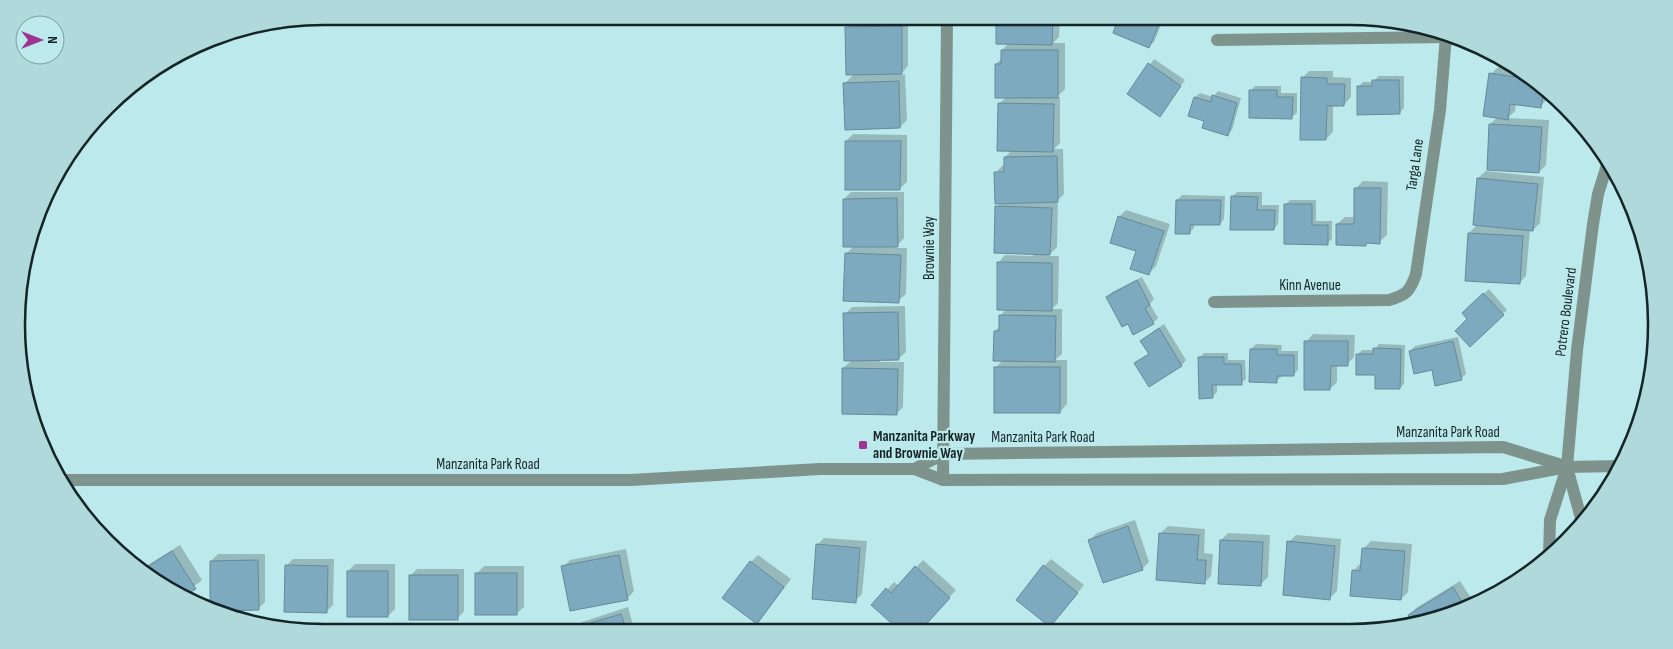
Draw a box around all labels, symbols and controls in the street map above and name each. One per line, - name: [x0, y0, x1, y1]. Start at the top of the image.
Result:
- north arrow: [15, 15, 65, 65]
- text: N: [44, 36, 61, 44]
- street label: Targa Lane: [1402, 138, 1428, 192]
- street label: Brownie Way: [920, 216, 939, 280]
- street label: Potrero Boulevard: [1551, 266, 1581, 358]
- street label: Kinn Avenue: [1279, 276, 1341, 295]
- street label: Manzanita Park Road: [1396, 423, 1500, 442]
- place label: Manzanita Parkway and Brownie Way: [873, 427, 976, 463]
- street label: Manzanita Park Road: [991, 428, 1095, 447]
- marker: Manzanita Parkway and Brownie Way: [857, 439, 869, 451]
- street label: Manzanita Park Road: [436, 455, 540, 474]

